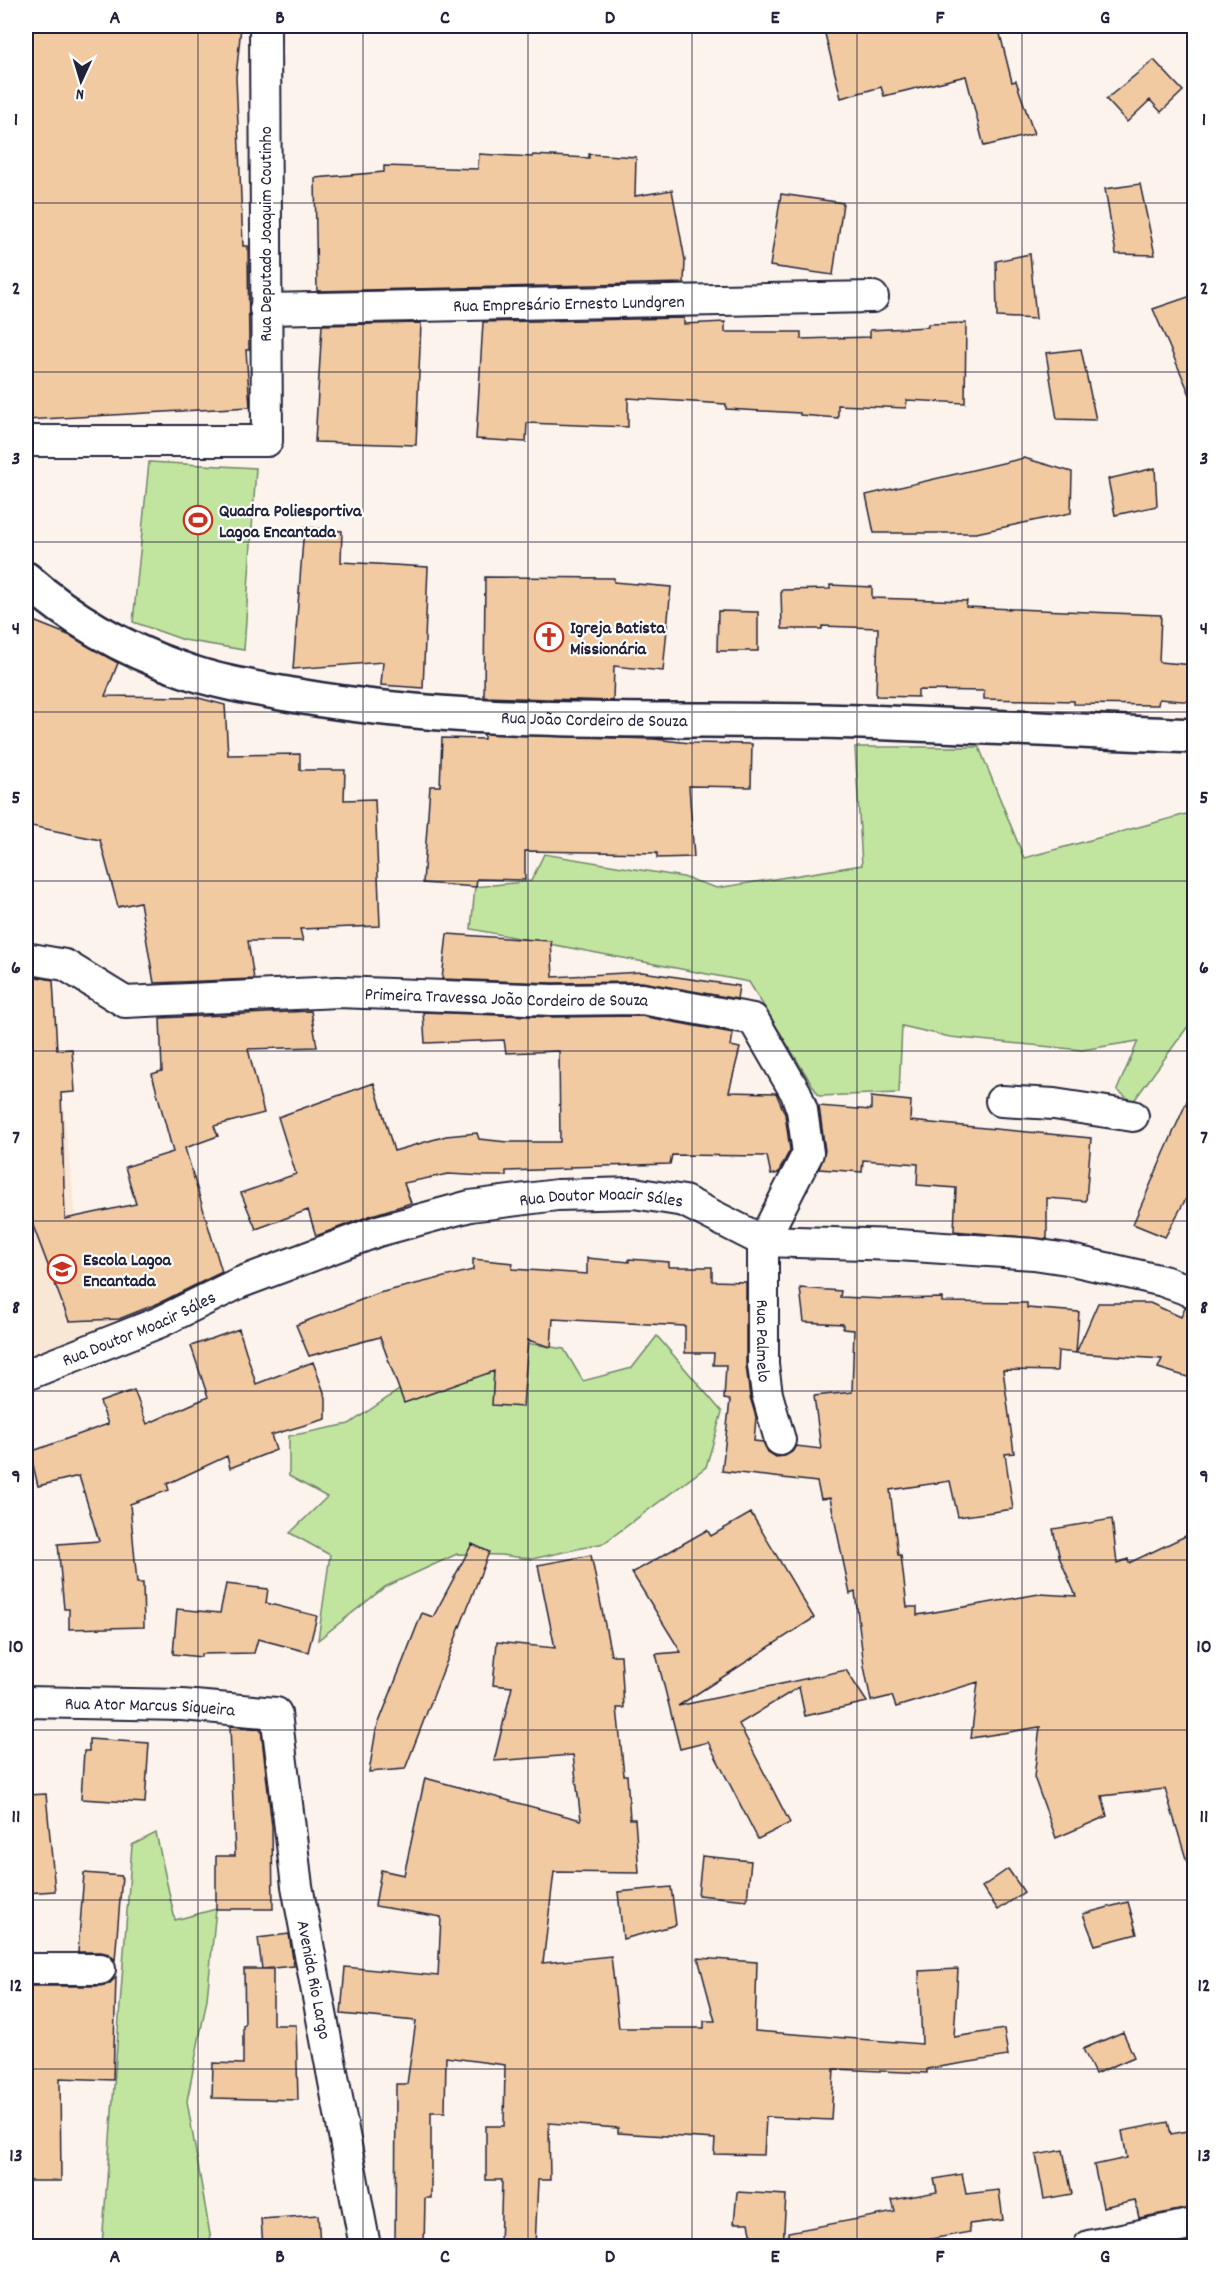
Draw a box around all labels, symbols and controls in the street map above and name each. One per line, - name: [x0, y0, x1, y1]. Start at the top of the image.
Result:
- text: A: [110, 5, 121, 33]
- text: B: [275, 5, 285, 33]
- text: C: [440, 5, 450, 33]
- text: D: [605, 5, 616, 33]
- text: E: [770, 5, 780, 33]
- text: F: [936, 5, 946, 33]
- text: G: [1100, 5, 1110, 33]
- north arrow: [51, 51, 111, 111]
- text: N: [75, 82, 85, 105]
- text: 1: [14, 107, 18, 135]
- text: 1: [1202, 107, 1206, 135]
- street label: Rua Deputado Joaquim Coutinho: [255, 126, 280, 342]
- text: 2: [12, 276, 20, 304]
- text: 2: [1200, 276, 1208, 304]
- street label: Rua Empresário Ernesto Lundgren: [453, 291, 685, 320]
- text: 3: [12, 446, 20, 474]
- text: 3: [1200, 446, 1208, 474]
- place label: Quadra Poliesportiva Lagoa Encantada: [219, 500, 362, 546]
- sports icon: Quadra Poliesportiva Lagoa Encantada: [182, 504, 214, 536]
- text: 4: [12, 616, 20, 644]
- text: 4: [1200, 616, 1208, 644]
- place label: Igreja Batista Missionária: [570, 617, 665, 663]
- church icon: Igreja Batista Missionária: [533, 621, 565, 653]
- street label: Rua João Cordeiro de Souza: [500, 707, 688, 735]
- text: 5: [11, 785, 21, 813]
- text: 5: [1199, 785, 1209, 813]
- text: 6: [11, 955, 21, 983]
- text: 6: [1199, 955, 1209, 983]
- street label: Primeira Travessa João Cordeiro de Souza: [364, 983, 651, 1015]
- text: 7: [12, 1125, 20, 1153]
- text: 7: [1200, 1125, 1208, 1153]
- street label: Rua Doutor Moacir Sáles: [518, 1183, 685, 1216]
- place label: Escola Lagoa Encantada: [83, 1249, 172, 1295]
- school or university icon: Escola Lagoa Encantada: [46, 1253, 78, 1285]
- street label: Rua Doutor Moacir Sáles: [59, 1286, 221, 1374]
- text: 8: [12, 1295, 20, 1323]
- text: 8: [1200, 1295, 1208, 1323]
- street label: Rua Palmelo: [748, 1300, 775, 1384]
- text: 9: [11, 1464, 21, 1492]
- text: 9: [1199, 1464, 1209, 1492]
- text: 10: [8, 1634, 24, 1662]
- text: 10: [1196, 1634, 1212, 1662]
- street label: Rua Ator Marcus Siqueira: [65, 1693, 236, 1724]
- text: 11: [12, 1804, 20, 1832]
- text: 11: [1200, 1804, 1208, 1832]
- street label: Avenida Rio Largo: [289, 1919, 336, 2042]
- text: 12: [9, 1973, 23, 2001]
- text: 12: [1197, 1973, 1211, 2001]
- text: 13: [9, 2143, 23, 2171]
- text: 13: [1197, 2143, 1211, 2171]
- text: A: [110, 2244, 121, 2272]
- text: B: [275, 2244, 285, 2272]
- text: C: [440, 2244, 450, 2272]
- text: D: [605, 2244, 616, 2272]
- text: E: [770, 2244, 780, 2272]
- text: F: [936, 2244, 946, 2272]
- text: G: [1100, 2244, 1110, 2272]

